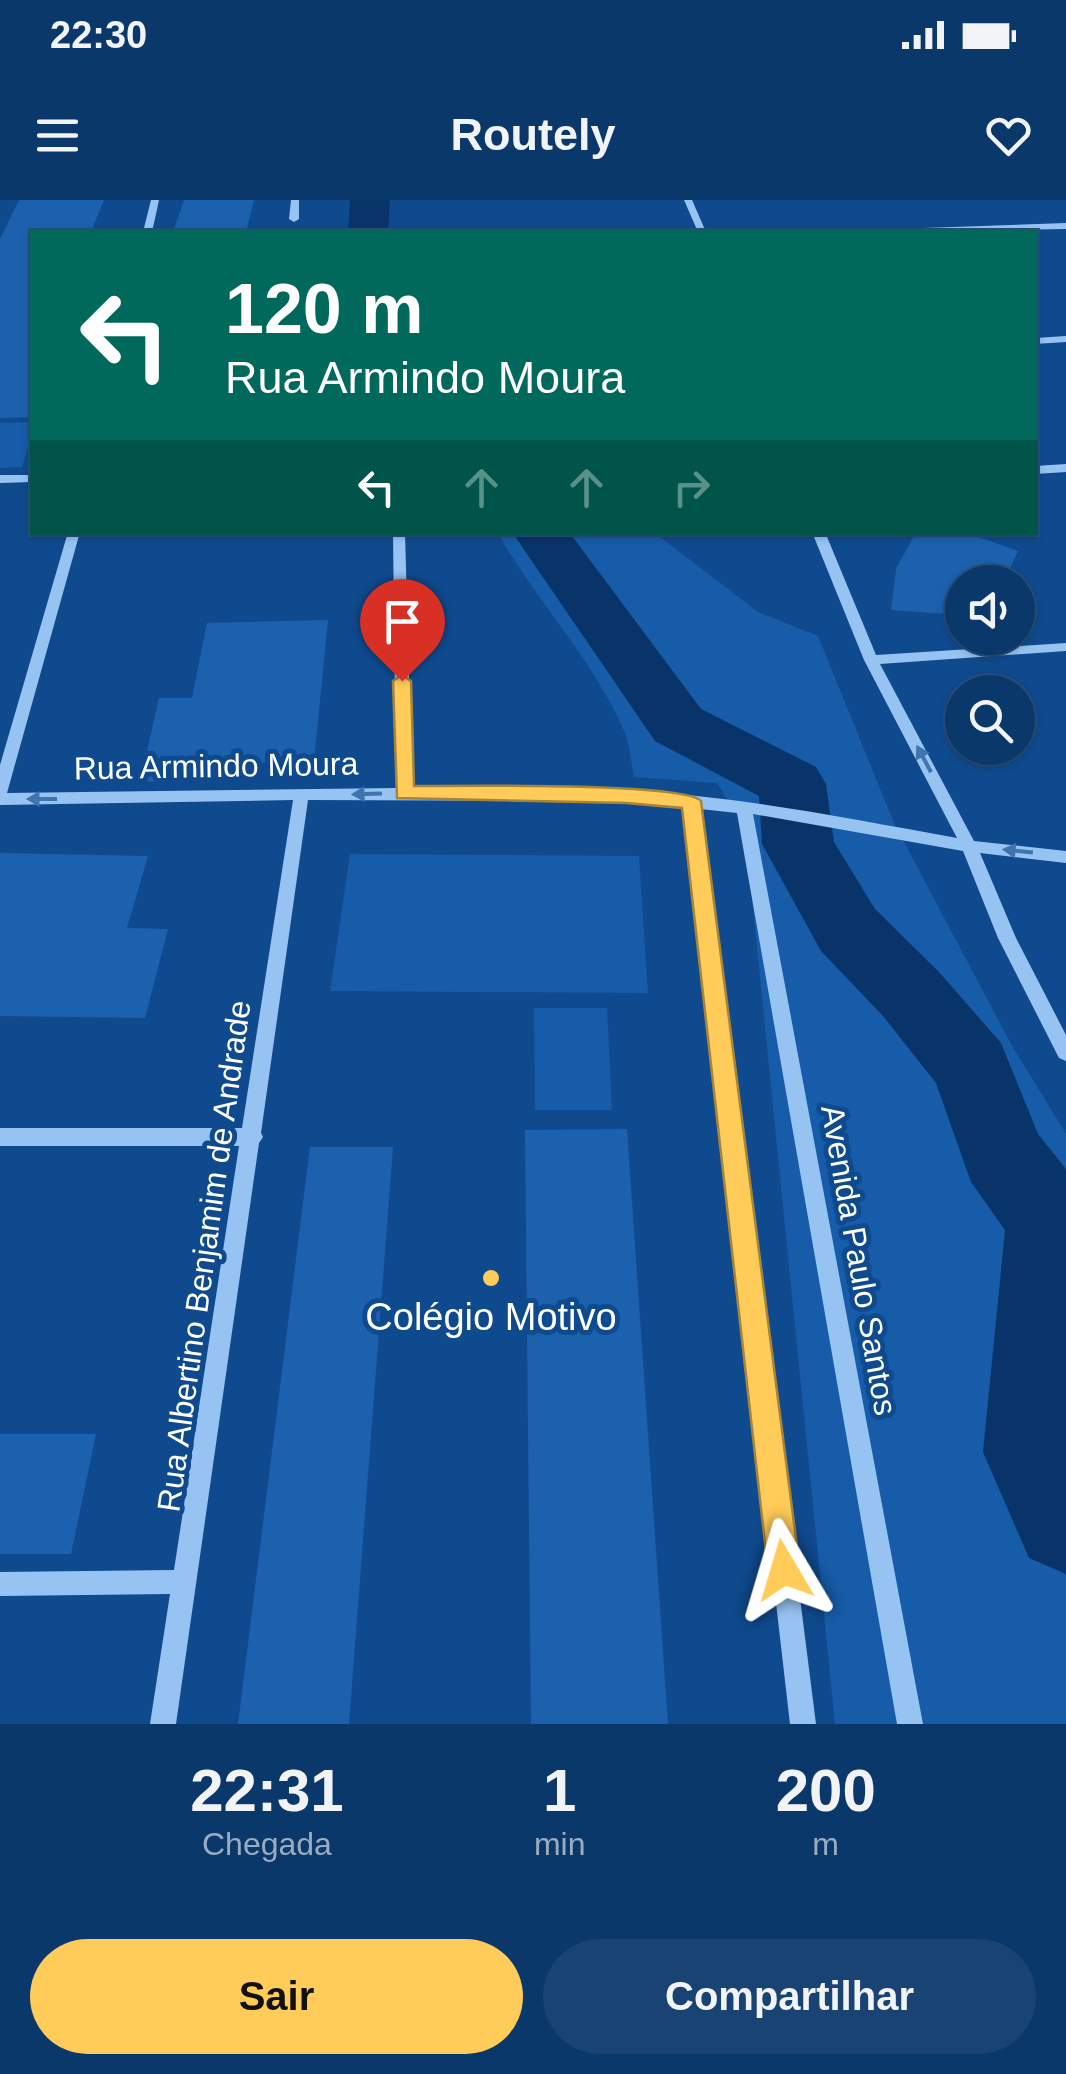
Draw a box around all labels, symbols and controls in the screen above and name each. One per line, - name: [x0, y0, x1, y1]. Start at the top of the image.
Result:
- text: 22:30: [50, 14, 147, 56]
- icon: menu: [30, 108, 85, 163]
- icon: heart: [981, 108, 1036, 163]
- text: Routely: [450, 109, 616, 160]
- icon: left: [60, 270, 190, 400]
- text: 120 m: [225, 270, 423, 348]
- text: Rua Armindo Moura: [225, 352, 625, 403]
- icon: left: [349, 460, 404, 515]
- icon: ahead: [454, 460, 509, 515]
- icon: ahead: [559, 460, 614, 515]
- icon: right: [664, 460, 719, 515]
- map controls: [945, 565, 1035, 765]
- button: sound: [945, 565, 1035, 655]
- pin: [360, 579, 445, 682]
- icon: arrive: [375, 594, 430, 649]
- button: search: [945, 675, 1035, 765]
- one-way arrow: [916, 745, 933, 774]
- street label: Rua Armindo Moura: [73, 746, 359, 786]
- one-way arrow: [350, 787, 382, 803]
- one-way arrow: [25, 791, 57, 807]
- one-way arrow: [1001, 843, 1033, 859]
- street label: Rua Albertino Benjamim de Andrade: [150, 998, 258, 1514]
- street label: Avenida Paulo Santos: [814, 1102, 904, 1418]
- marker: Colégio Motivo: [480, 1267, 502, 1289]
- place label: Colégio Motivo: [365, 1296, 617, 1338]
- position arrow: [732, 1518, 836, 1622]
- text: 22:31: [190, 1757, 344, 1824]
- text: 1: [543, 1757, 576, 1824]
- text: 200: [776, 1757, 876, 1824]
- text: Chegada: [202, 1826, 332, 1862]
- text: min: [534, 1826, 585, 1862]
- text: m: [812, 1826, 839, 1862]
- button: Sair: [30, 1939, 523, 2054]
- button: Compartilhar: [543, 1939, 1036, 2054]

